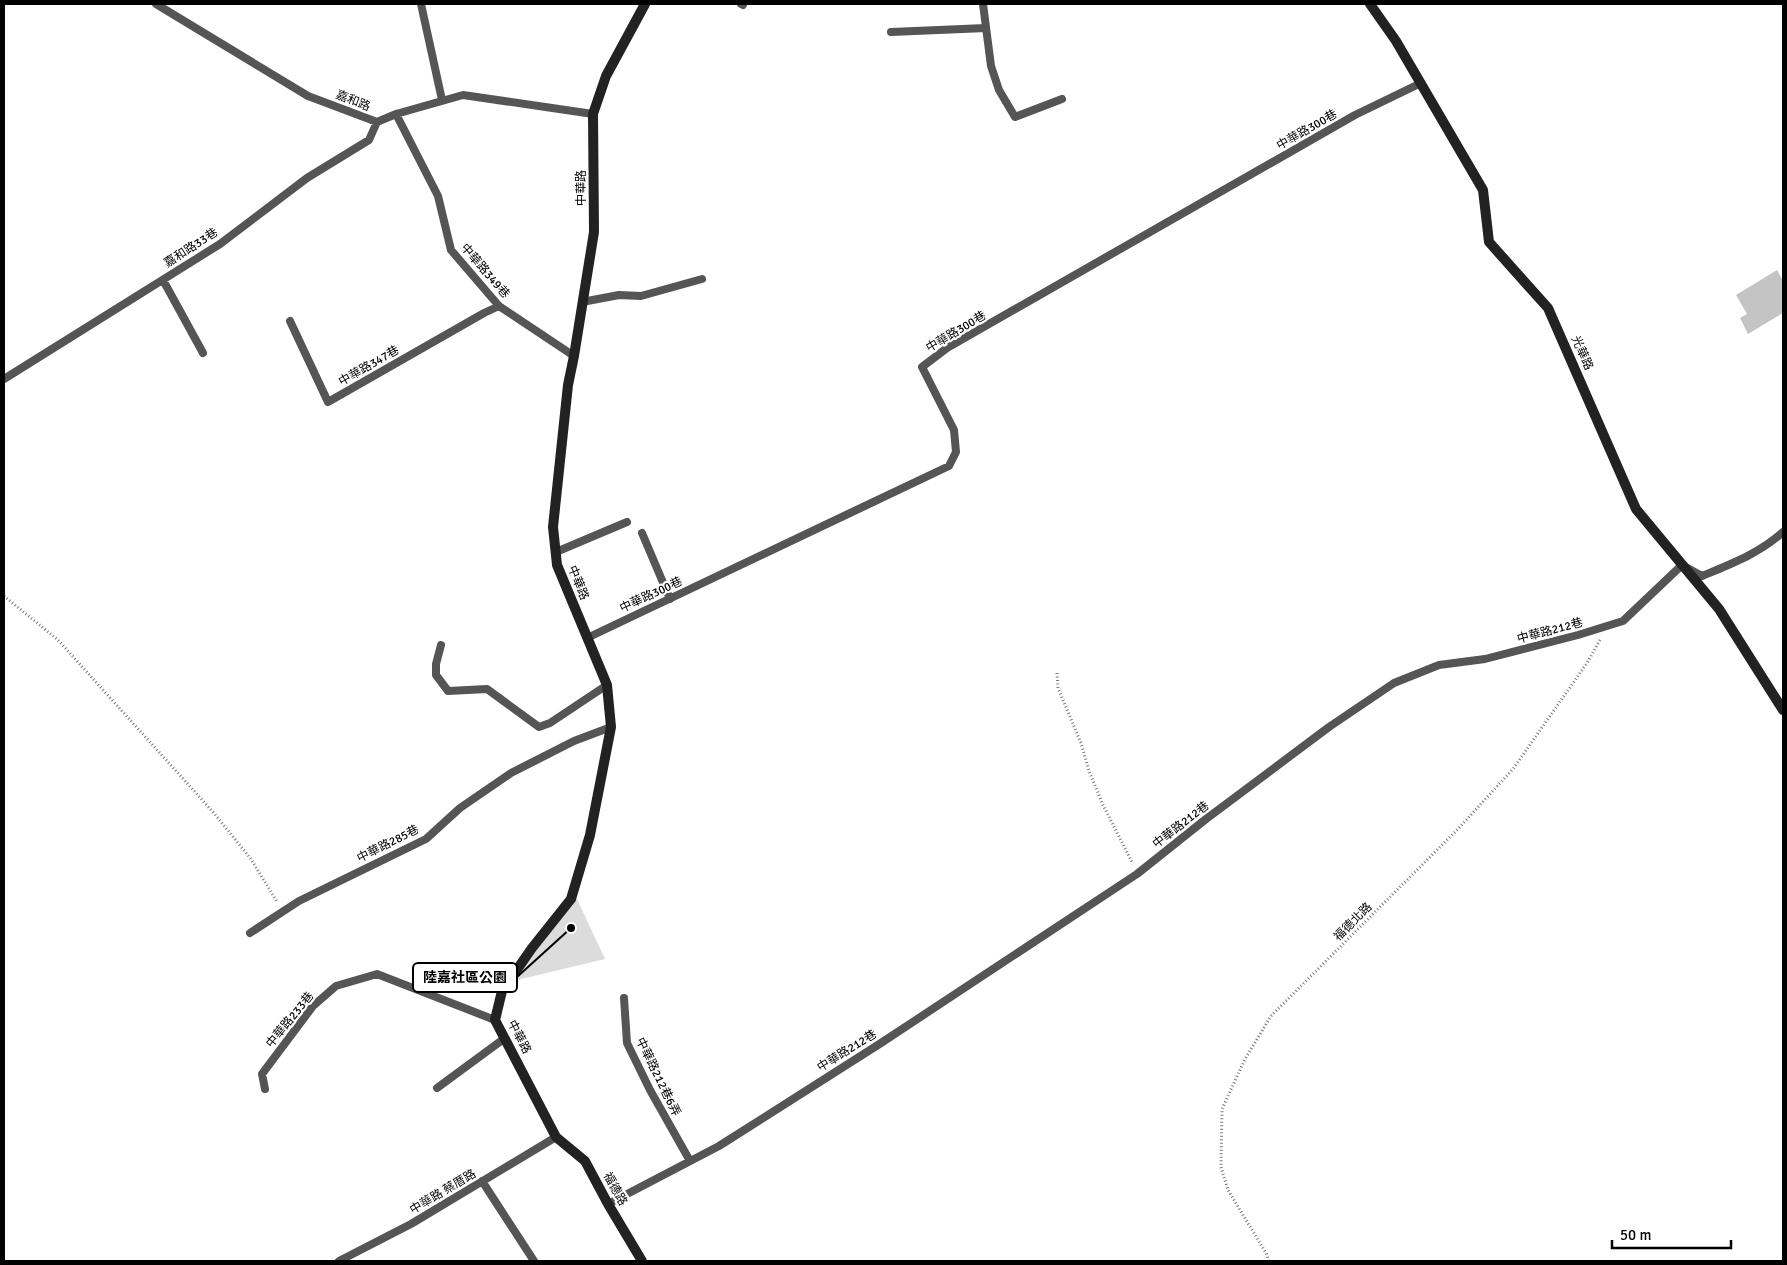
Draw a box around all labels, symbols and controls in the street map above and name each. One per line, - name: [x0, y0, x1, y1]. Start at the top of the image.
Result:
- street label: 嘉和路: [334, 88, 372, 114]
- street label: 中華路300巷: [1274, 107, 1340, 153]
- street label: 中華路: [574, 170, 589, 206]
- street label: 嘉和路33巷: [161, 225, 221, 271]
- street label: 中華路349巷: [457, 241, 513, 301]
- street label: 中華路300巷: [923, 308, 989, 356]
- street label: 光華路: [1568, 333, 1596, 373]
- street label: 中華路347巷: [336, 343, 402, 389]
- street label: 中華路: [564, 563, 592, 603]
- street label: 中華路300巷: [617, 574, 685, 616]
- street label: 中華路212巷: [1515, 615, 1585, 647]
- street label: 中華路212巷: [1150, 798, 1212, 852]
- street label: 中華路285巷: [355, 822, 421, 866]
- street label: 福德北路: [1331, 900, 1375, 944]
- callout: 陸嘉社區公園: [413, 963, 517, 992]
- text: 陸嘉社區公園: [423, 969, 507, 986]
- street label: 中華路233巷: [263, 989, 317, 1051]
- street label: 中華路: [504, 1018, 534, 1056]
- street label: 中華路212巷: [814, 1027, 880, 1075]
- street label: 中華路212巷6弄: [632, 1035, 684, 1119]
- street label: 中華路 蔡厝路: [407, 1166, 479, 1218]
- street label: 福德路: [600, 1170, 630, 1208]
- scale bar: [1612, 1218, 1731, 1250]
- text: 50 m: [1620, 1226, 1651, 1244]

